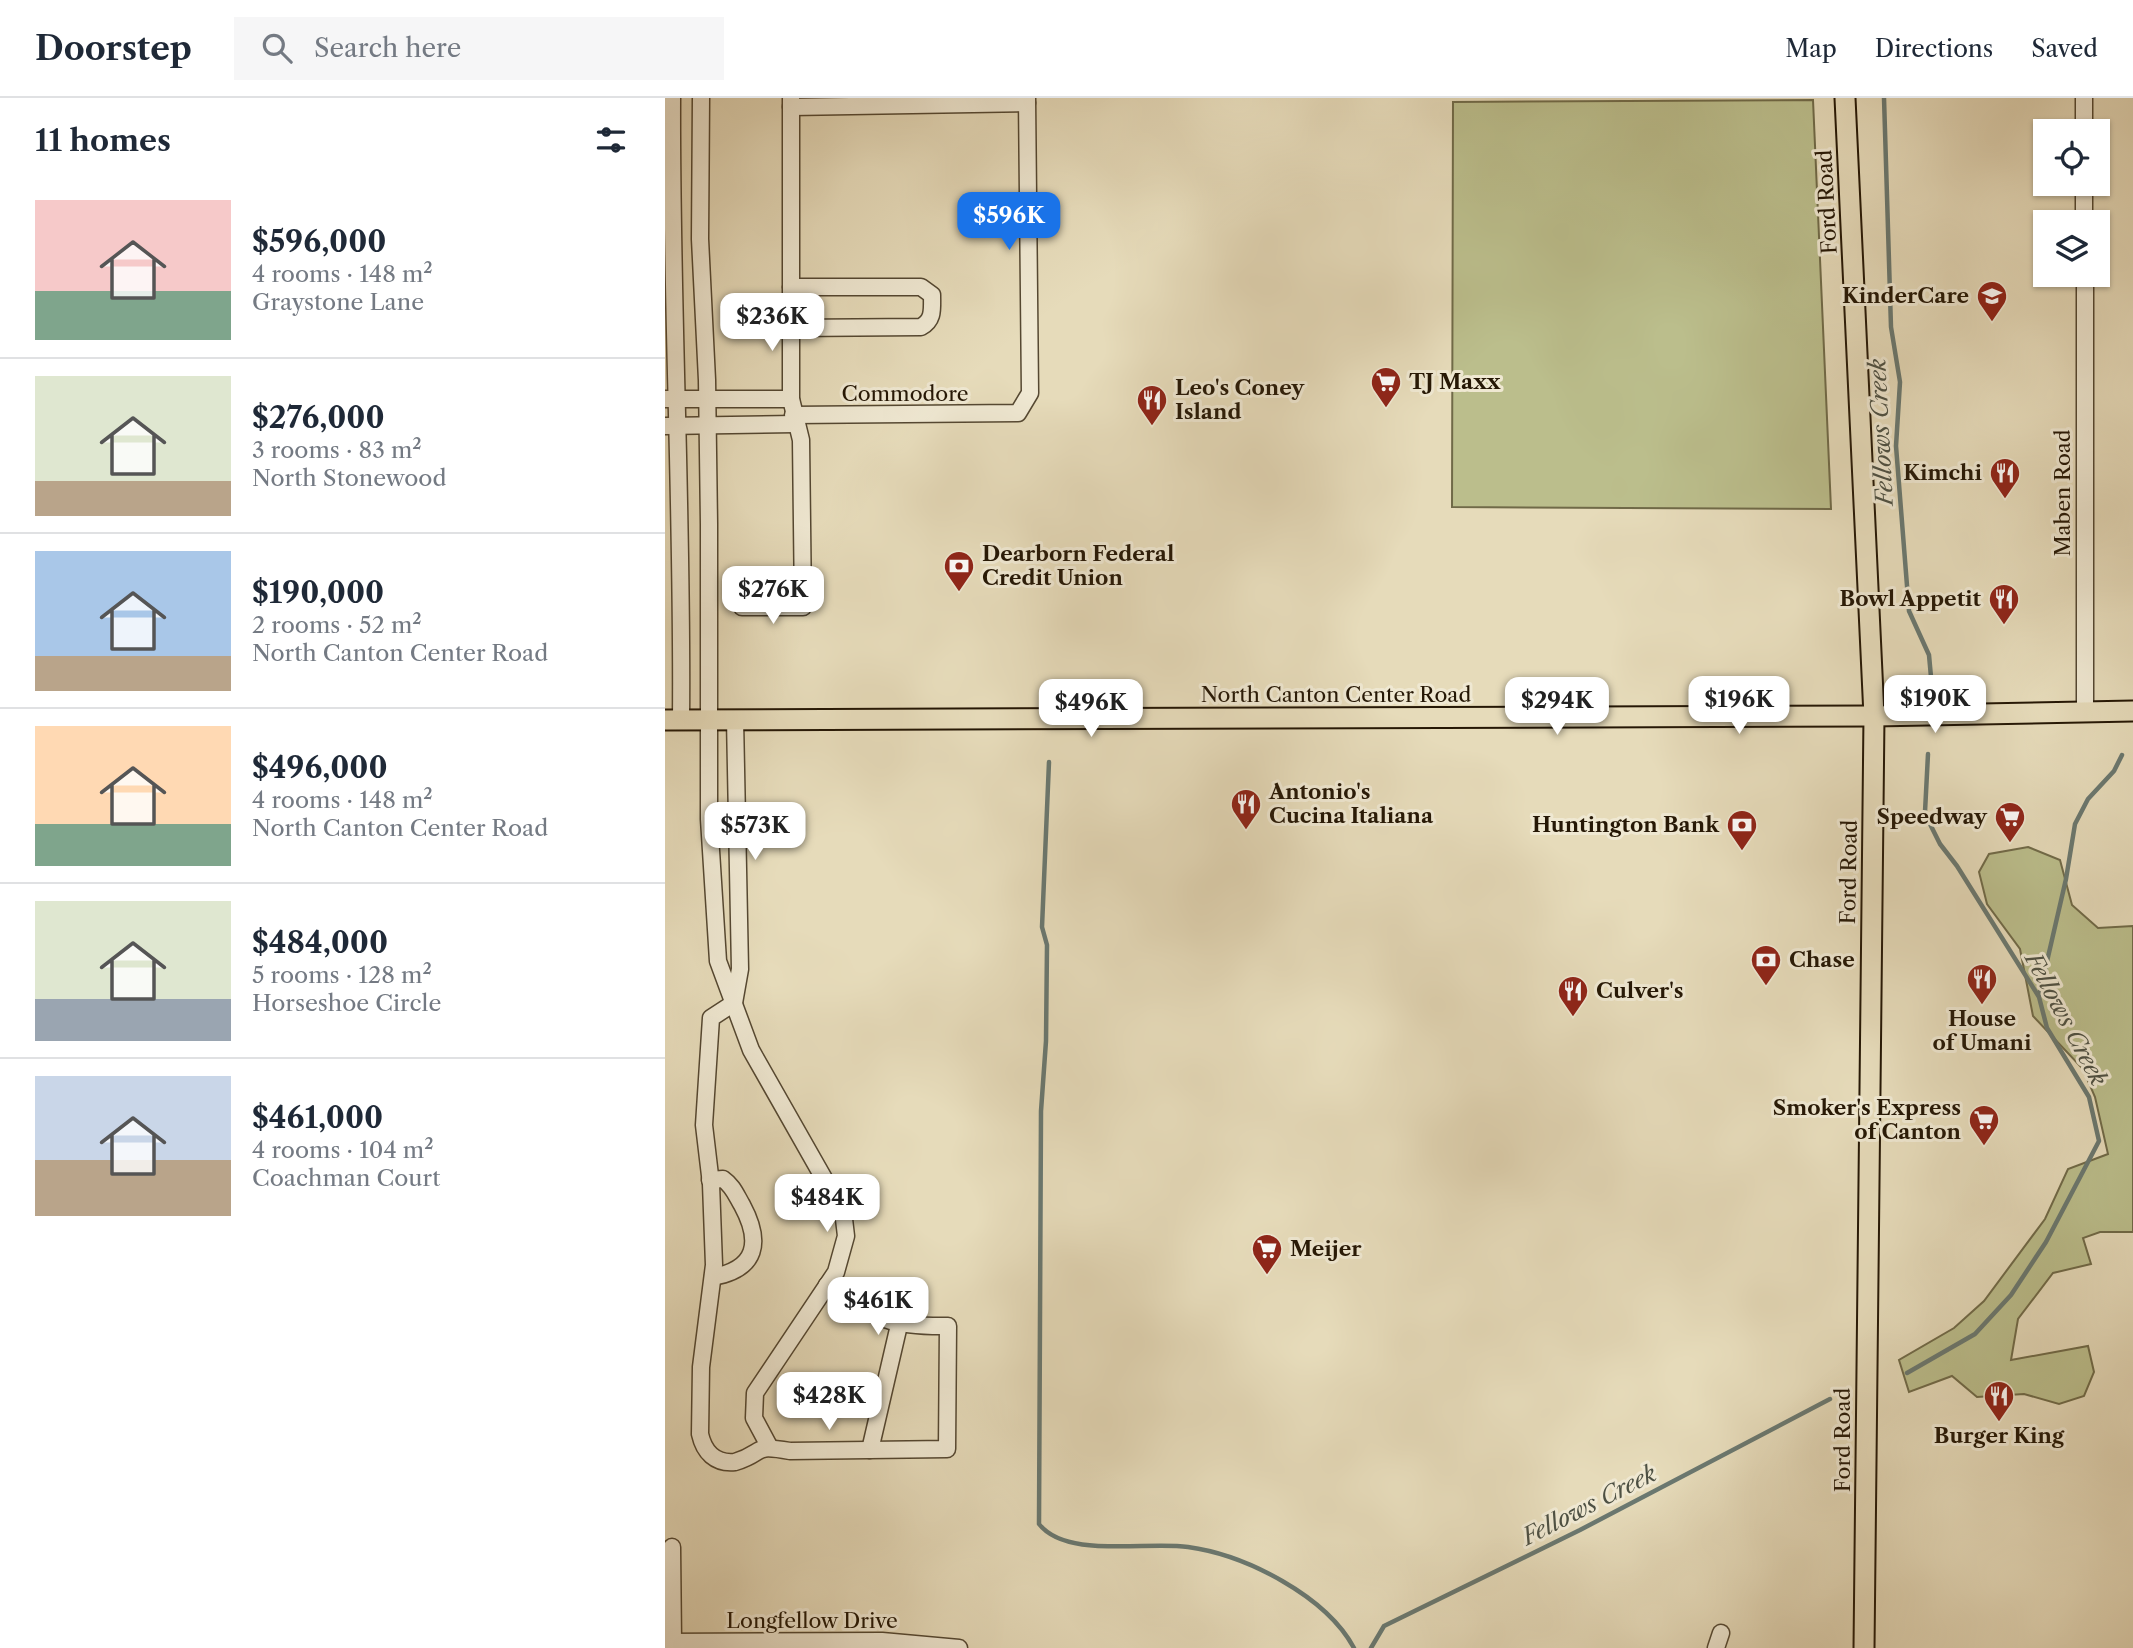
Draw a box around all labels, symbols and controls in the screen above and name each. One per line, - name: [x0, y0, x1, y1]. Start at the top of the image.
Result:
- search box: [234, 17, 724, 80]
- text: Doorstep: [35, 28, 192, 69]
- icon: search: [258, 29, 296, 67]
- text: Search here: [314, 32, 461, 64]
- text: Map: [1785, 34, 1837, 63]
- text: Directions: [1875, 34, 1993, 63]
- text: Saved: [2031, 34, 2098, 63]
- map controls: [2033, 119, 2110, 287]
- button: locate: [2033, 119, 2110, 196]
- icon: filters: [592, 121, 630, 159]
- text: 11 homes: [35, 122, 171, 159]
- street label: Ford Road: [1811, 149, 1842, 255]
- pin: $596K: [960, 192, 1058, 252]
- text: $596K: [973, 201, 1045, 229]
- button: layers: [2033, 210, 2110, 287]
- text: $596,000: [252, 223, 386, 260]
- icon: home: [91, 228, 175, 312]
- text: 4 rooms · 148 m²: [252, 260, 433, 288]
- school or university icon: KinderCare: [1975, 279, 2009, 323]
- place label: KinderCare: [1842, 283, 1969, 308]
- text: Graystone Lane: [252, 288, 424, 316]
- pin: $236K: [723, 294, 821, 353]
- text: $236K: [736, 302, 808, 330]
- water label: Fellows Creek: [1863, 358, 1899, 508]
- supermarket icon: TJ Maxx: [1369, 365, 1403, 409]
- place label: TJ Maxx: [1409, 369, 1501, 394]
- place label: Leo's Coney Island: [1175, 375, 1305, 424]
- street label: Commodore: [841, 381, 969, 406]
- restaurant icon: Leo's Coney Island: [1135, 383, 1169, 427]
- text: $276,000: [252, 399, 385, 436]
- icon: home: [91, 404, 175, 488]
- street label: Maben Road: [2050, 429, 2075, 557]
- text: 3 rooms · 83 m²: [252, 436, 422, 464]
- restaurant icon: Kimchi: [1988, 456, 2022, 500]
- place label: Kimchi: [1903, 460, 1983, 485]
- text: North Stonewood: [252, 464, 446, 492]
- place label: Dearborn Federal Credit Union: [982, 541, 1174, 590]
- bank icon: Dearborn Federal Credit Union: [942, 549, 976, 593]
- pin: $276K: [724, 566, 822, 626]
- text: $190,000: [252, 574, 384, 611]
- text: $276K: [738, 575, 808, 603]
- icon: home: [91, 579, 175, 663]
- restaurant icon: Bowl Appetit: [1987, 582, 2021, 626]
- place label: Bowl Appetit: [1840, 586, 1982, 611]
- text: 2 rooms · 52 m²: [252, 611, 422, 639]
- text: North Canton Center Road: [252, 639, 548, 667]
- pin: $196K: [1690, 676, 1788, 736]
- pin: $190K: [1886, 676, 1984, 735]
- pin: $294K: [1508, 678, 1606, 737]
- pin: $496K: [1042, 680, 1140, 739]
- street label: North Canton Center Road: [1201, 682, 1471, 707]
- text: $190K: [1900, 684, 1970, 712]
- text: $196K: [1704, 685, 1774, 713]
- text: $294K: [1521, 686, 1593, 714]
- text: $496K: [1055, 688, 1127, 716]
- text: $496,000: [252, 749, 388, 786]
- icon: home: [91, 754, 175, 838]
- place label: Antonio's Cucina Italiana: [1268, 779, 1434, 828]
- text: 4 rooms · 148 m²: [252, 786, 433, 814]
- restaurant icon: Antonio's Cucina Italiana: [1229, 787, 1263, 831]
- supermarket icon: Speedway: [1993, 800, 2027, 844]
- pin: $573K: [706, 802, 804, 862]
- place label: Speedway: [1877, 804, 1988, 829]
- bank icon: Huntington Bank: [1725, 808, 1759, 852]
- text: $573K: [721, 811, 789, 839]
- place label: Huntington Bank: [1532, 812, 1720, 837]
- text: North Canton Center Road: [252, 814, 548, 842]
- street label: Ford Road: [1835, 819, 1862, 924]
- text: $484,000: [252, 924, 388, 961]
- icon: home: [91, 929, 175, 1013]
- bank icon: Chase: [1749, 943, 1783, 987]
- water label: Fellows Creek: [2018, 946, 2113, 1090]
- place label: Chase: [1789, 947, 1855, 972]
- text: 5 rooms · 128 m²: [252, 961, 432, 989]
- restaurant icon: House of Umani: [1965, 962, 1999, 1006]
- restaurant icon: Culver's: [1556, 974, 1590, 1018]
- place label: Culver's: [1596, 978, 1683, 1003]
- text: Horseshoe Circle: [252, 989, 441, 1017]
- place label: House of Umani: [1933, 1006, 2032, 1055]
- place label: Smoker's Express of Canton: [1773, 1095, 1962, 1144]
- text: $461,000: [252, 1099, 383, 1136]
- supermarket icon: Smoker's Express of Canton: [1967, 1103, 2001, 1147]
- icon: home: [91, 1104, 175, 1188]
- text: 4 rooms · 104 m²: [252, 1136, 434, 1164]
- text: Coachman Court: [252, 1164, 440, 1192]
- pin: $484K: [778, 1174, 876, 1234]
- text: $484K: [791, 1183, 863, 1211]
- supermarket icon: Meijer: [1250, 1232, 1284, 1276]
- place label: Meijer: [1290, 1236, 1362, 1261]
- pin: $461K: [829, 1278, 927, 1337]
- text: $461K: [844, 1286, 912, 1314]
- pin: $428K: [780, 1372, 878, 1432]
- restaurant icon: Burger King: [1982, 1379, 2016, 1423]
- text: $428K: [793, 1381, 865, 1409]
- street label: Ford Road: [1830, 1388, 1855, 1492]
- place label: Burger King: [1934, 1423, 2065, 1448]
- water label: Fellows Creek: [1515, 1459, 1661, 1552]
- street label: Longfellow Drive: [726, 1608, 898, 1633]

